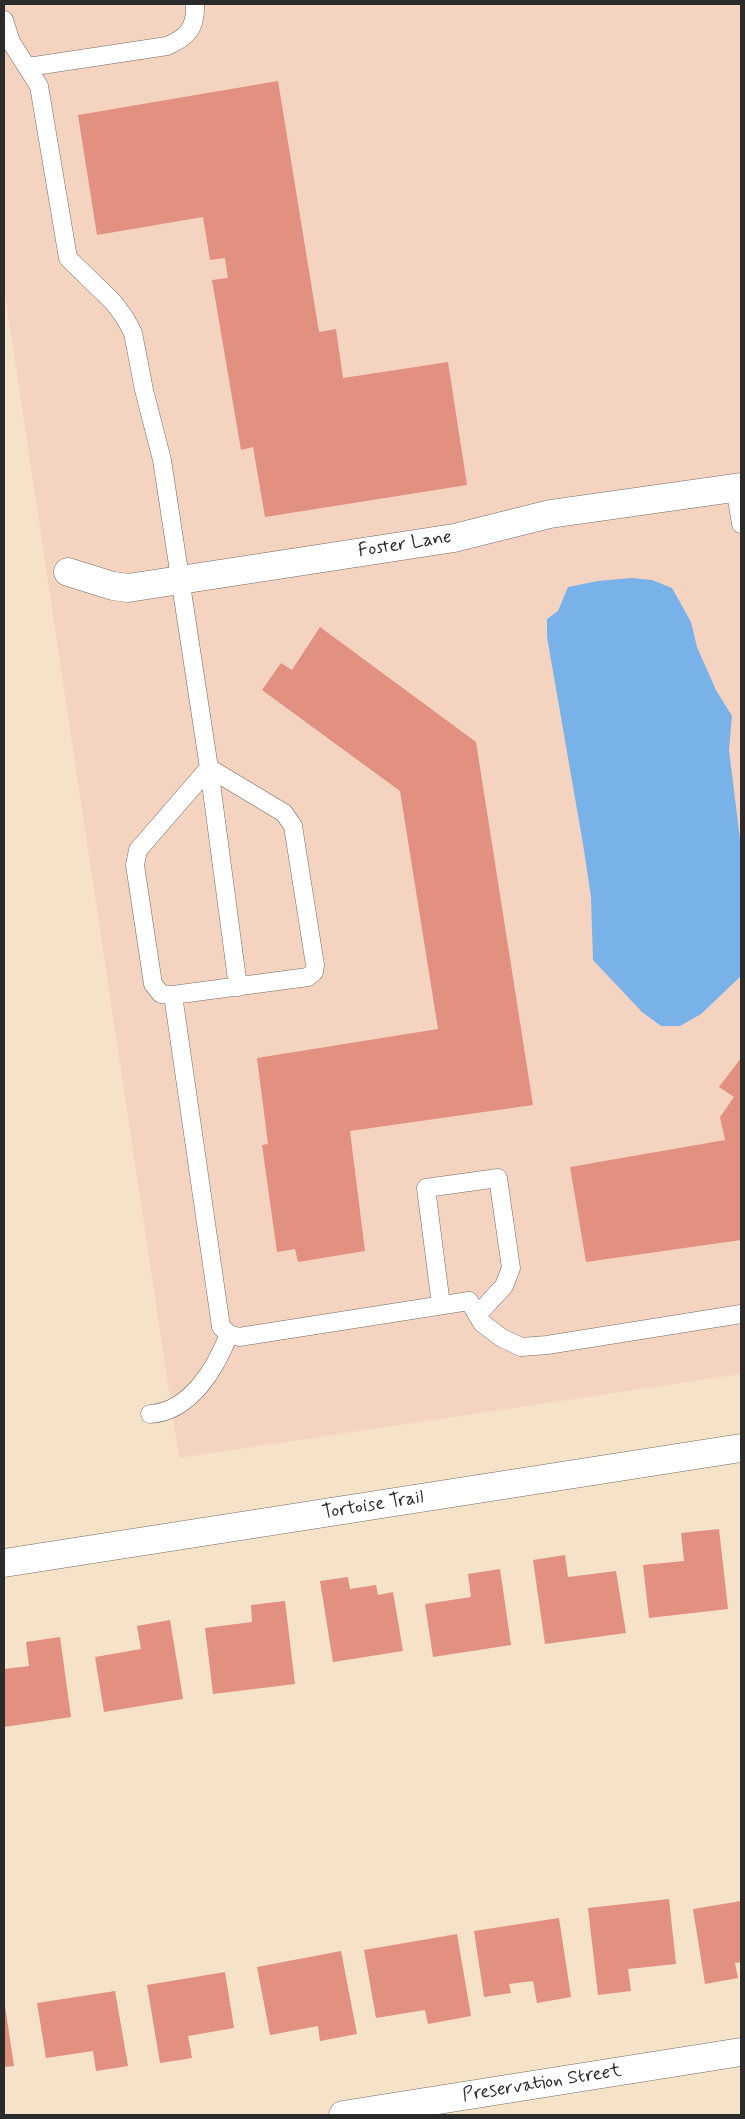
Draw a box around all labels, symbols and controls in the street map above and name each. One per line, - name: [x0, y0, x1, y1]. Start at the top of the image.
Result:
- street label: Foster Lane: [357, 526, 453, 564]
- street label: Tortoise Trail: [321, 1487, 425, 1525]
- street label: Preservation Street: [461, 2060, 623, 2108]

